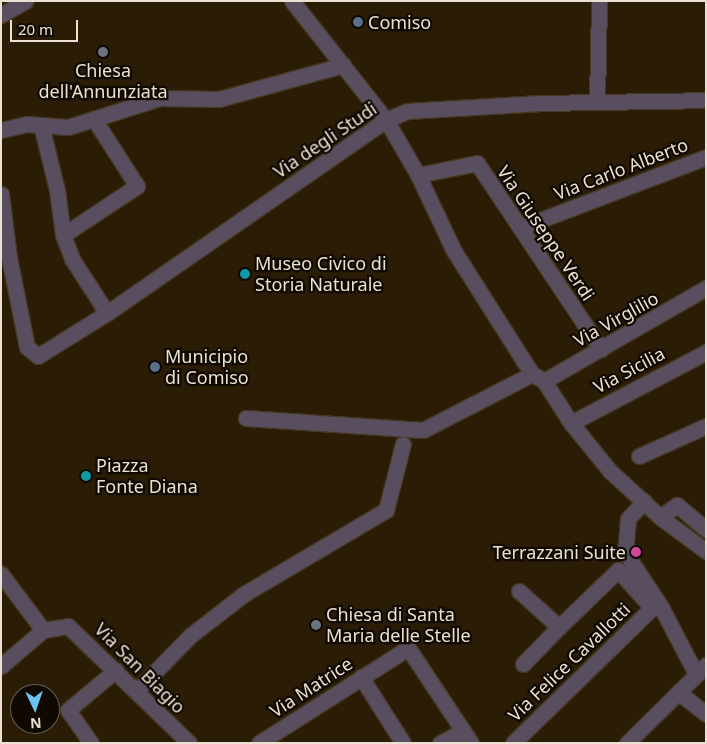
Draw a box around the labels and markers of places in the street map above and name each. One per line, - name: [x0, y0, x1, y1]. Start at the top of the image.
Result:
- place label: Comiso: [368, 11, 431, 33]
- marker: Comiso: [352, 16, 364, 28]
- marker: Chiesa dell'Annunziata: [97, 46, 109, 58]
- place label: Chiesa dell'Annunziata: [38, 60, 168, 102]
- place label: Museo Civico di Storia Naturale: [255, 253, 387, 296]
- marker: Museo Civico di Storia Naturale: [239, 268, 251, 280]
- place label: Municipio di Comiso: [165, 346, 249, 388]
- marker: Municipio di Comiso: [149, 361, 161, 373]
- place label: Piazza Fonte Diana: [96, 455, 198, 498]
- marker: Piazza Fonte Diana: [80, 470, 92, 482]
- place label: Terrazzani Suite: [493, 541, 626, 563]
- marker: Terrazzani Suite: [630, 546, 642, 558]
- place label: Chiesa di Santa Maria delle Stelle: [326, 604, 471, 646]
- marker: Chiesa di Santa Maria delle Stelle: [310, 619, 322, 631]

